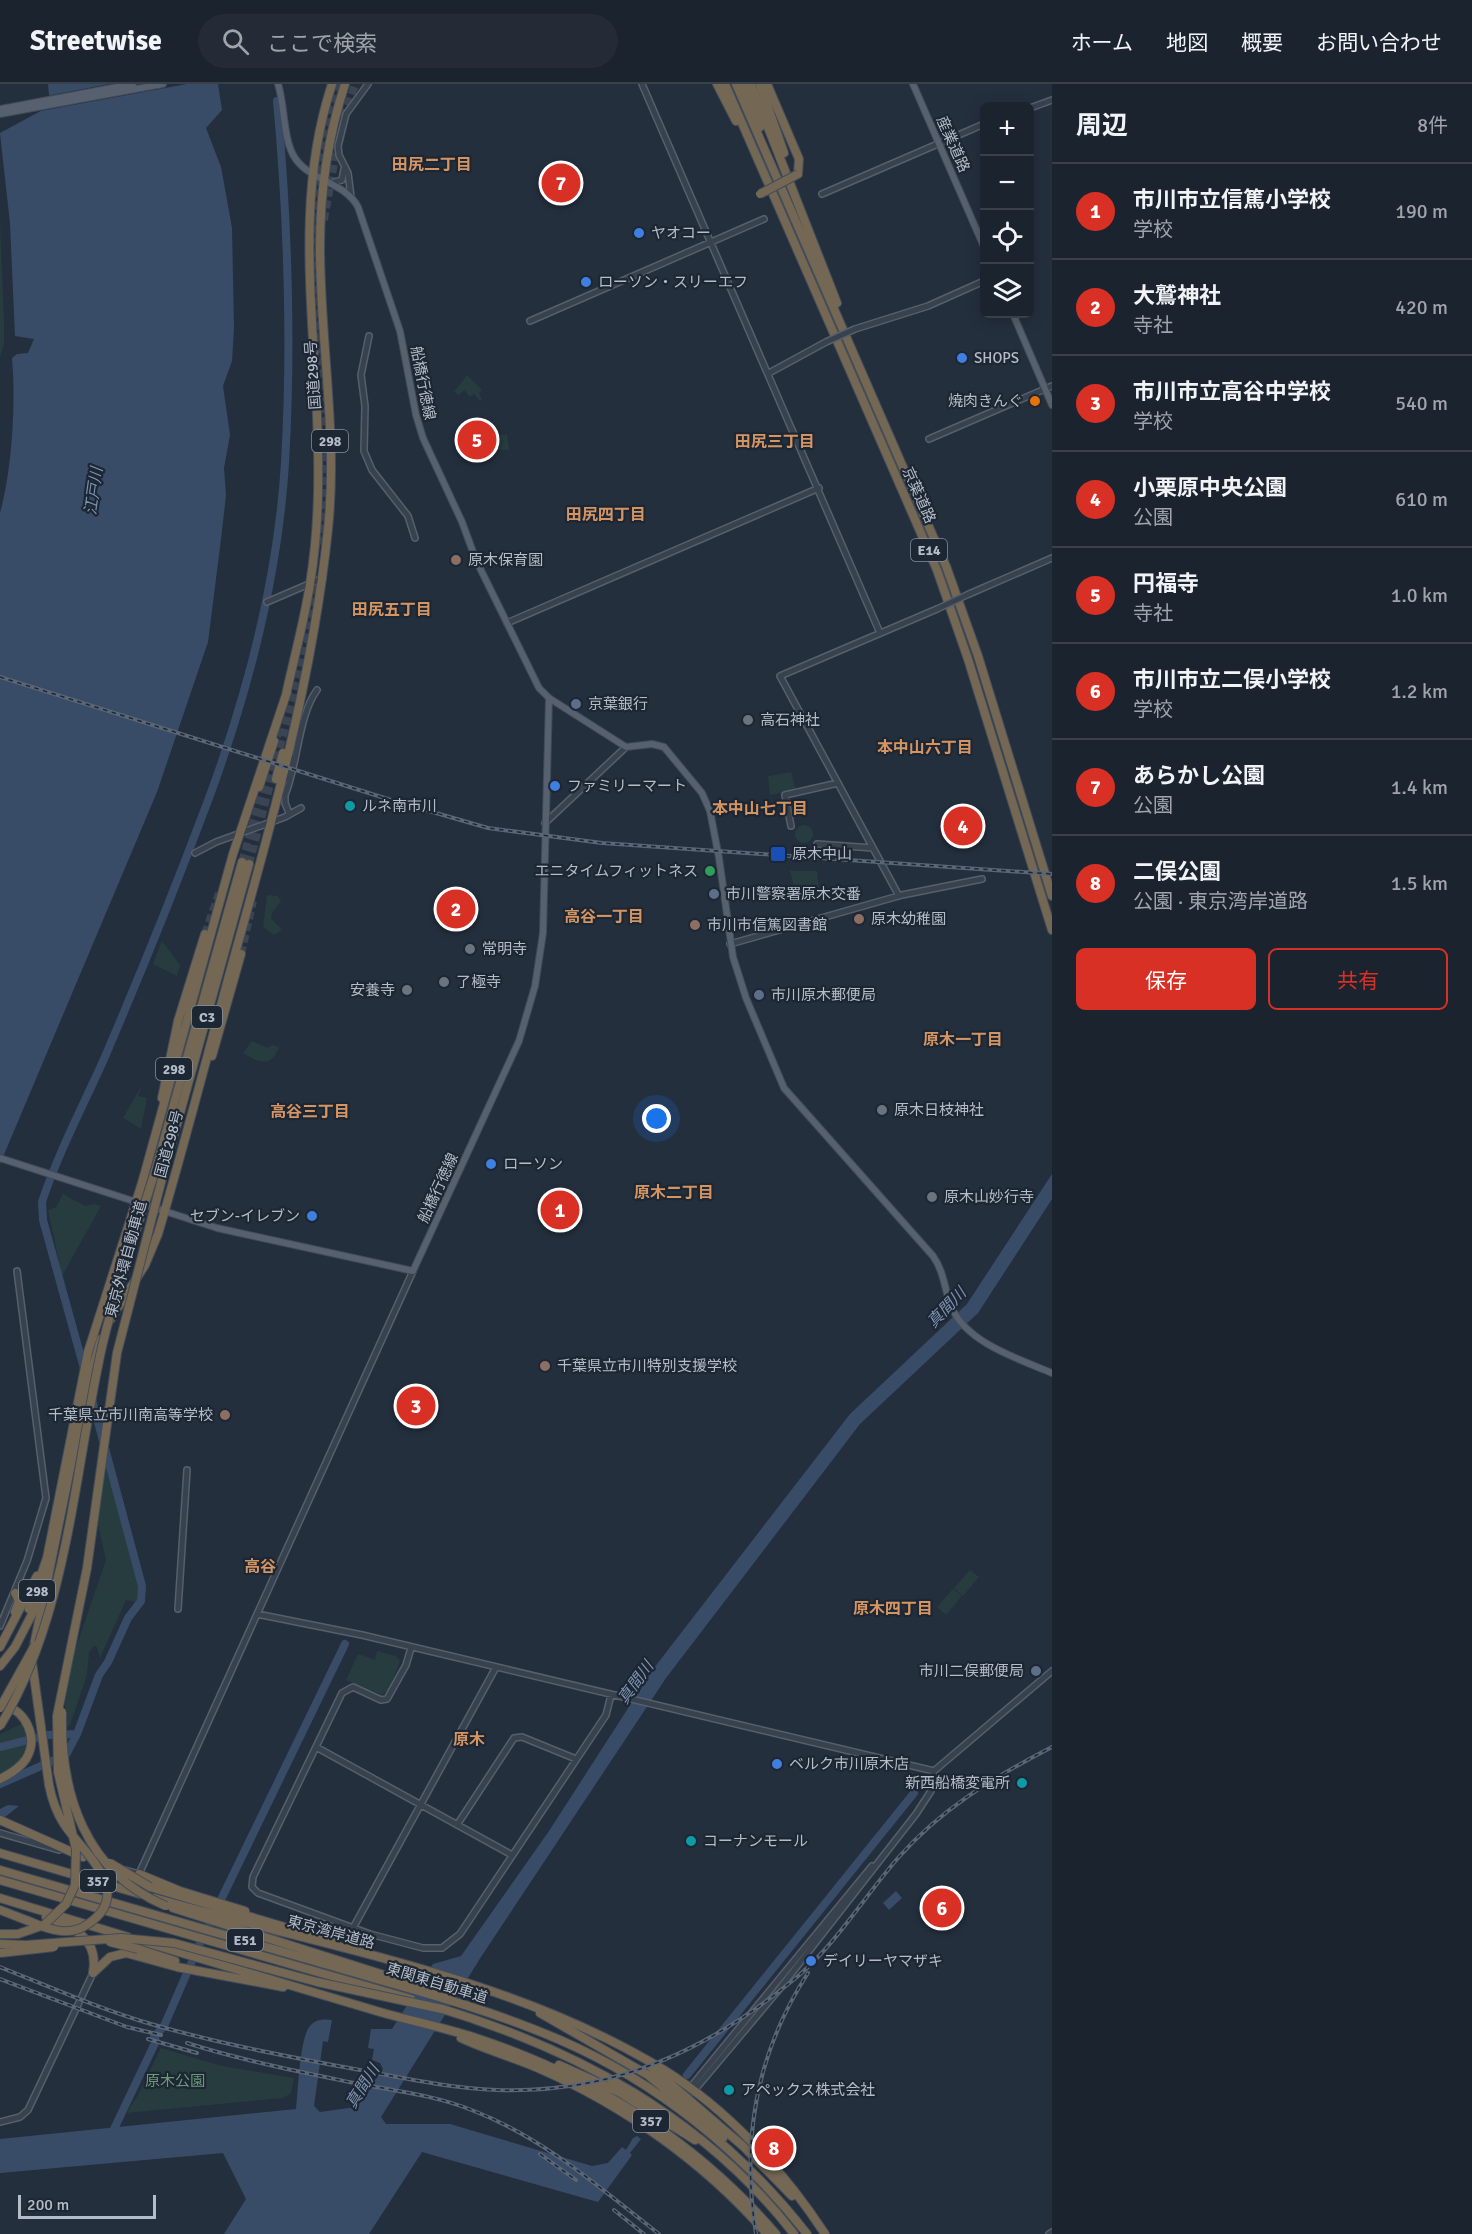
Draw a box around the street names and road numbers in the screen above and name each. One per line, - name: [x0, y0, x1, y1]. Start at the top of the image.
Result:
- street label: 産業道路: [933, 113, 973, 175]
- street label: 国道298号: [302, 340, 324, 410]
- street label: 船橋行徳線: [407, 344, 439, 422]
- road number: 298: [312, 430, 348, 452]
- street label: 京葉道路: [899, 464, 939, 526]
- road number: E14: [911, 539, 947, 561]
- road number: C3: [192, 1006, 222, 1028]
- road number: 298: [156, 1058, 192, 1080]
- street label: 国道298号: [151, 1108, 187, 1180]
- street label: 船橋行徳線: [414, 1150, 462, 1226]
- street label: 東京外環自動車道: [102, 1199, 150, 1319]
- road number: 298: [19, 1580, 55, 1602]
- road number: 357: [80, 1870, 116, 1892]
- street label: 東京湾岸道路: [285, 1912, 377, 1952]
- road number: E51: [227, 1929, 263, 1951]
- street label: 東関東自動車道: [384, 1959, 490, 2007]
- road number: 357: [633, 2110, 669, 2132]

